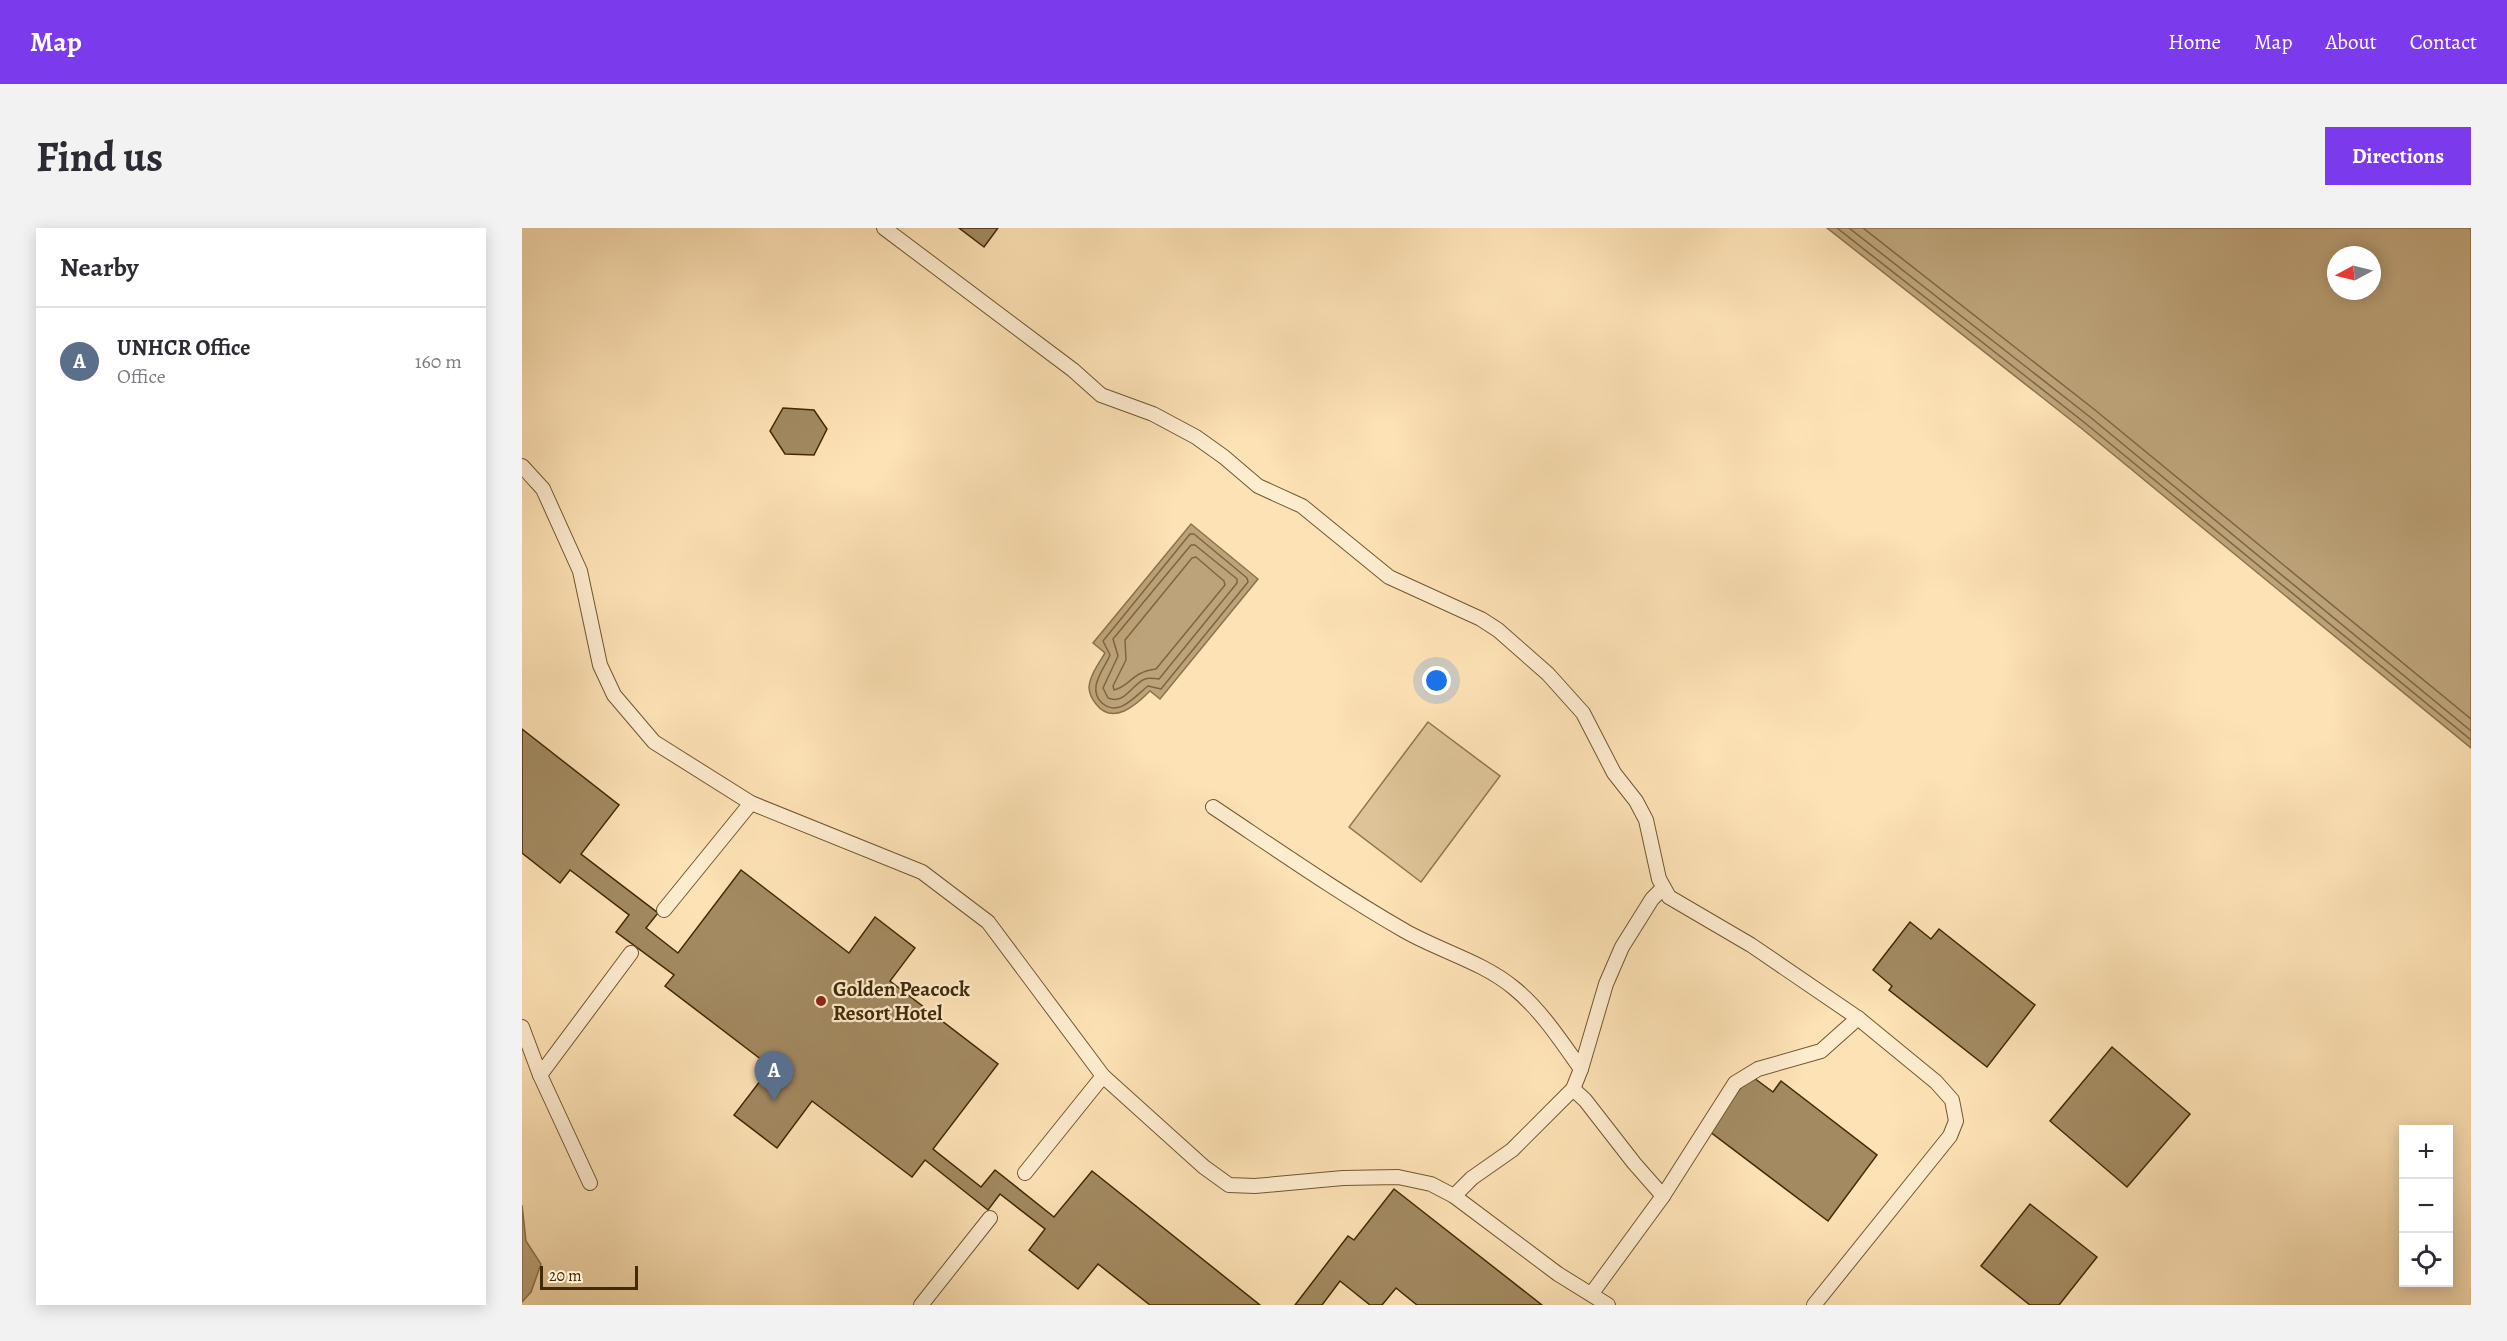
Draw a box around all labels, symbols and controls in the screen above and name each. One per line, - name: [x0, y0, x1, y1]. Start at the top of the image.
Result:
- text: Map: [30, 23, 82, 61]
- text: Home: [2168, 28, 2221, 56]
- text: Map: [2254, 28, 2292, 56]
- text: About: [2325, 28, 2377, 56]
- text: Contact: [2410, 28, 2477, 56]
- button: Directions: [2325, 127, 2471, 185]
- text: Find us: [36, 128, 163, 185]
- north arrow: [2327, 246, 2381, 300]
- text: Nearby: [60, 250, 139, 285]
- text: UNHCR Office: [117, 333, 250, 363]
- text: A: [73, 348, 86, 375]
- text: 160 m: [415, 348, 462, 375]
- text: Office: [117, 363, 166, 390]
- your location: [1422, 666, 1451, 695]
- place label: Golden Peacock Resort Hotel: [833, 975, 970, 1027]
- marker: Golden Peacock Resort Hotel: [814, 994, 828, 1008]
- pin: A: [754, 1052, 794, 1101]
- map controls: [2399, 1125, 2453, 1287]
- button: +: [2399, 1125, 2453, 1179]
- button: −: [2399, 1179, 2453, 1233]
- button: locate: [2399, 1233, 2453, 1287]
- scale bar: [540, 1263, 638, 1290]
- text: 20 m: [549, 1265, 582, 1287]

